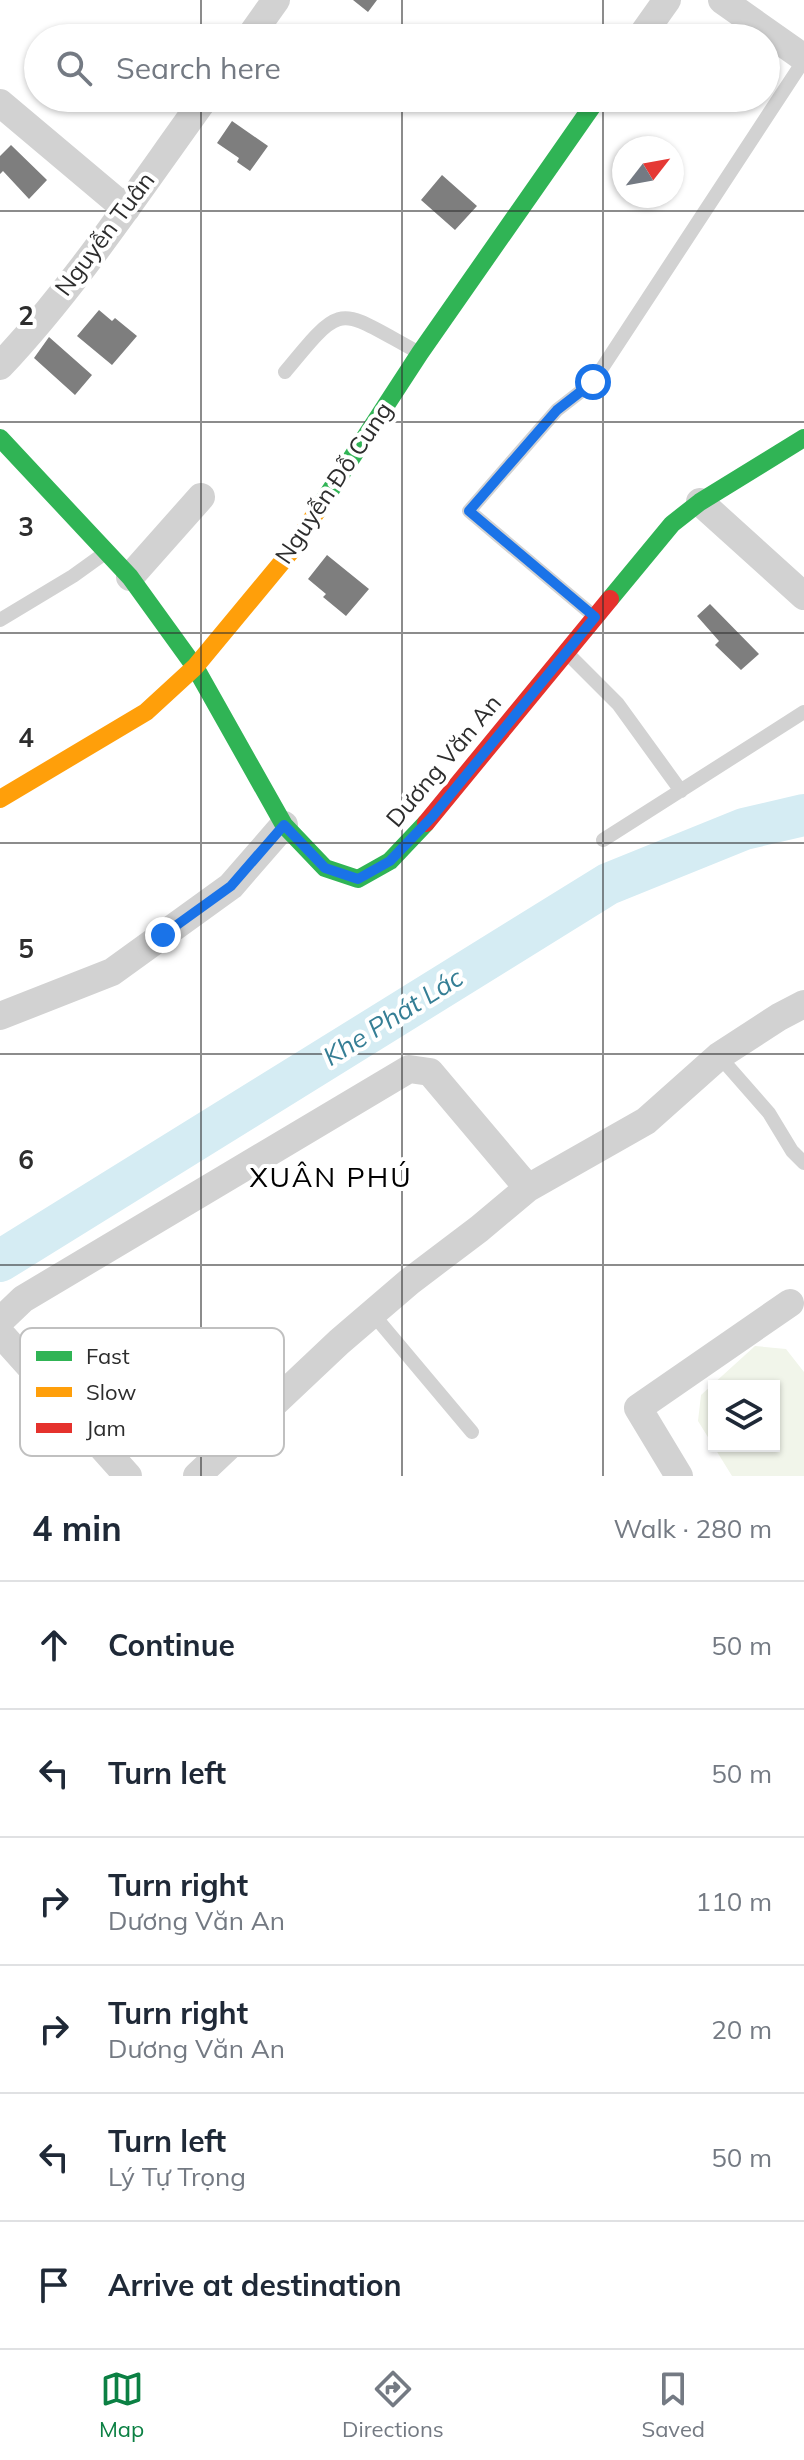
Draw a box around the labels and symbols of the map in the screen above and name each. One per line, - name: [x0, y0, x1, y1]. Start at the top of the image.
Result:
- north arrow: [612, 136, 684, 208]
- street label: Nguyễn Tuân: [48, 166, 160, 301]
- text: 2: [18, 299, 34, 332]
- route start: [575, 364, 611, 400]
- street label: Nguyễn Đỗ Cung: [268, 396, 398, 569]
- text: 3: [18, 510, 34, 543]
- street label: Dương Văn An: [379, 688, 507, 833]
- text: 4: [18, 721, 34, 754]
- route end: [145, 917, 181, 953]
- text: 5: [18, 932, 34, 965]
- water label: Khe Phát Lác: [317, 960, 469, 1073]
- text: 6: [18, 1143, 34, 1176]
- district label: XUÂN PHÚ: [249, 1159, 413, 1194]
- legend: [20, 1328, 284, 1456]
- text: Fast: [86, 1342, 130, 1370]
- text: Slow: [86, 1378, 136, 1406]
- text: Jam: [86, 1414, 126, 1442]

